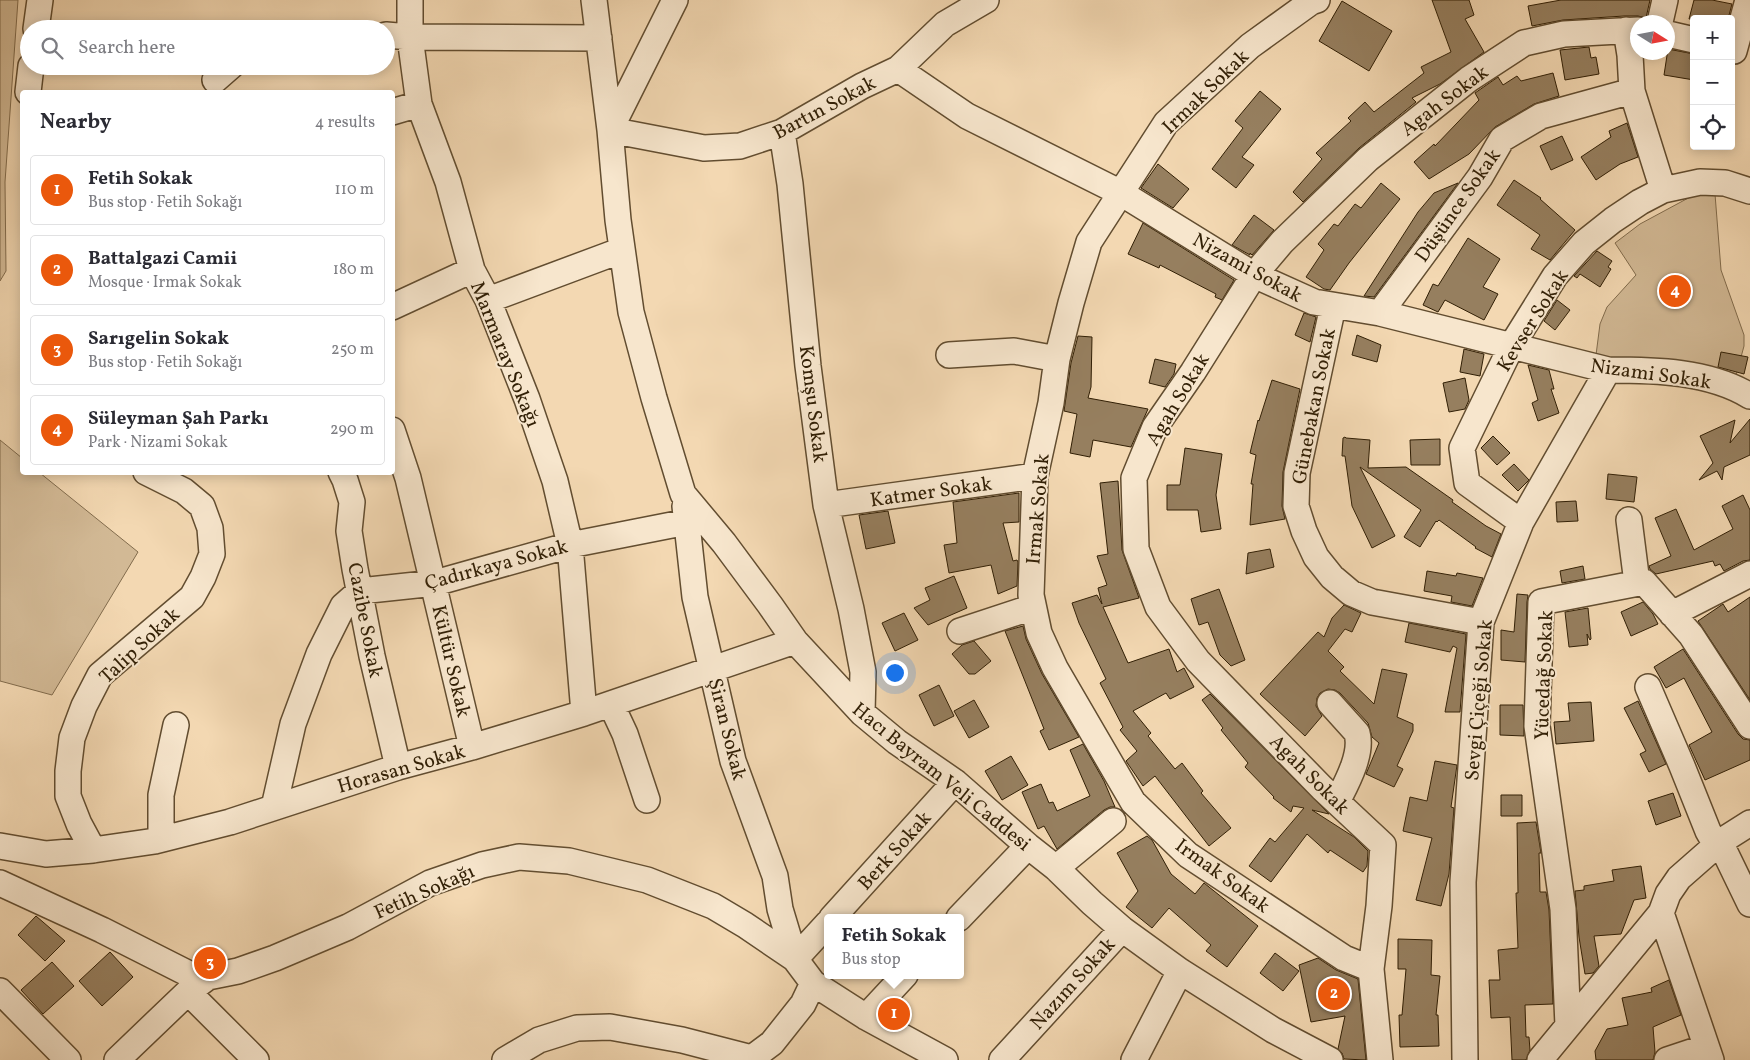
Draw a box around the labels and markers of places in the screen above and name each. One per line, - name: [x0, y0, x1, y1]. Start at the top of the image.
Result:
- pin: 4: [1659, 272, 1691, 310]
- pin: 3: [194, 944, 226, 982]
- pin: 2: [1318, 975, 1350, 1013]
- pin: 1: [878, 995, 910, 1033]

